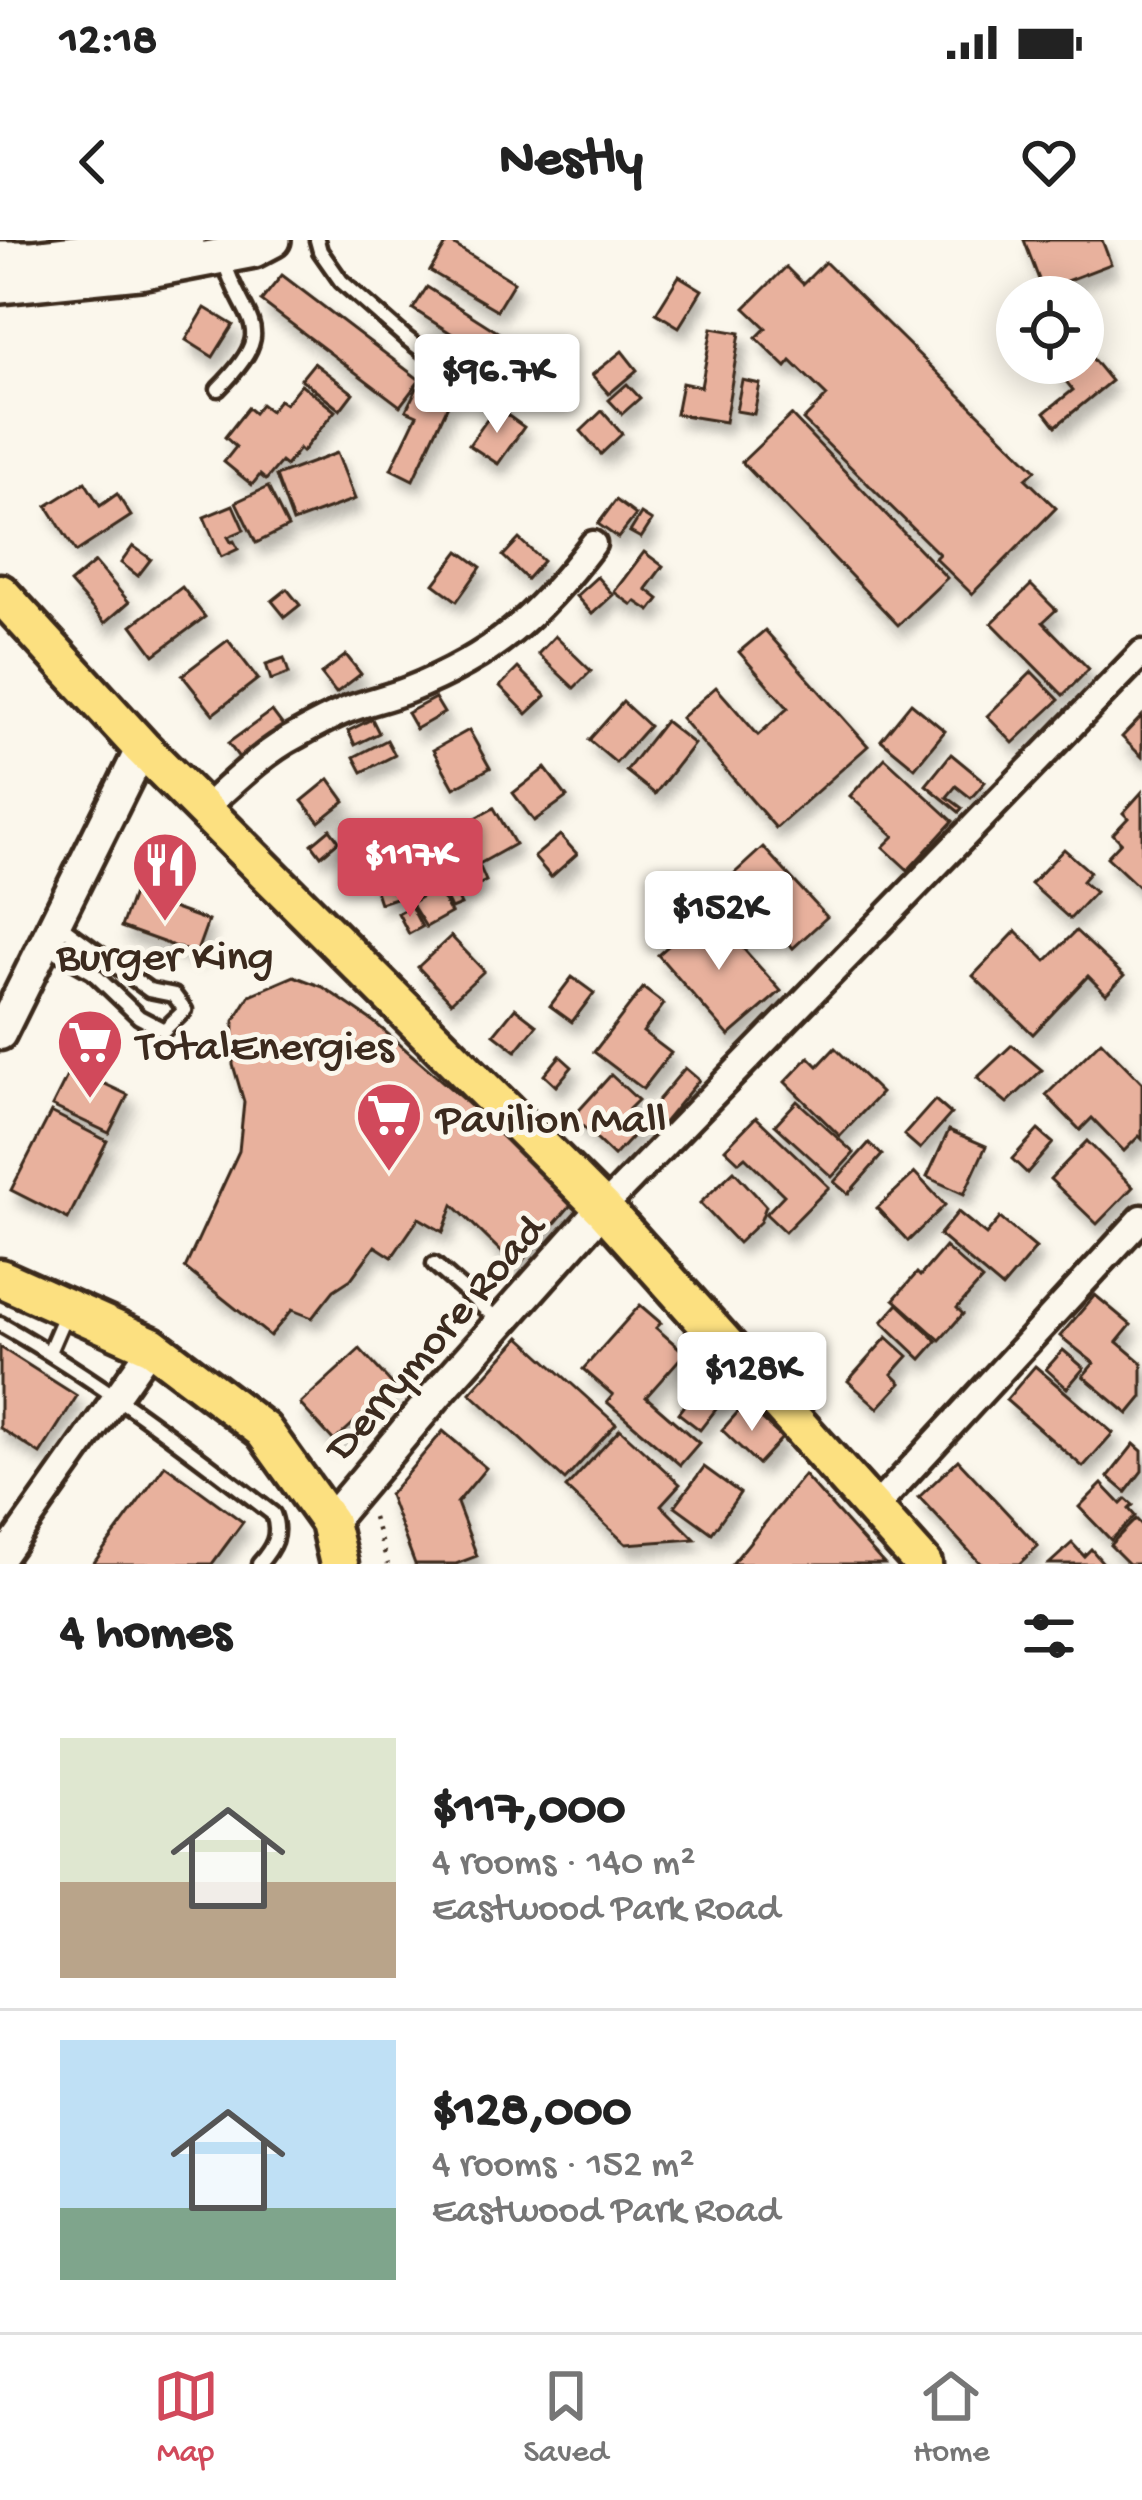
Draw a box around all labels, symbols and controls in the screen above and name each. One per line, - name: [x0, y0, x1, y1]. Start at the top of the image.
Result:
- text: 12:18: [60, 16, 157, 69]
- icon: back: [60, 129, 126, 195]
- icon: heart: [1016, 129, 1082, 195]
- text: Nestly: [499, 130, 643, 194]
- map controls: [996, 276, 1104, 384]
- button: locate: [996, 276, 1104, 384]
- pin: $96.7K: [399, 334, 595, 436]
- text: $96.7K: [442, 350, 552, 396]
- pin: $117K: [326, 818, 494, 920]
- restaurant icon: Burger King: [130, 830, 200, 924]
- text: $117K: [365, 834, 455, 880]
- pin: $152K: [635, 871, 803, 973]
- text: $152K: [672, 887, 766, 933]
- place label: Burger King: [56, 933, 273, 986]
- supermarket icon: TotalEnergies: [55, 1007, 125, 1101]
- place label: TotalEnergies: [133, 1023, 395, 1076]
- supermarket icon: Pavilion Mall: [354, 1080, 424, 1174]
- place label: Pavilion Mall: [434, 1096, 667, 1149]
- street label: Derrymore Road: [314, 1203, 562, 1477]
- pin: $128K: [668, 1332, 836, 1434]
- text: $128K: [704, 1348, 800, 1394]
- icon: filters: [1016, 1603, 1082, 1669]
- text: 4 homes: [60, 1606, 231, 1666]
- text: $117,000: [432, 1782, 626, 1842]
- icon: home: [156, 1786, 300, 1930]
- text: 4 rooms · 140 m²: [432, 1842, 695, 1888]
- text: Eastwood Park Road: [432, 1888, 780, 1934]
- text: $128,000: [432, 2084, 631, 2144]
- icon: home: [156, 2088, 300, 2232]
- text: 4 rooms · 152 m²: [432, 2144, 695, 2190]
- text: Eastwood Park Road: [432, 2190, 780, 2236]
- tab: Map: [153, 2363, 219, 2473]
- tab: Saved: [524, 2363, 608, 2473]
- tab: Home: [913, 2363, 989, 2473]

